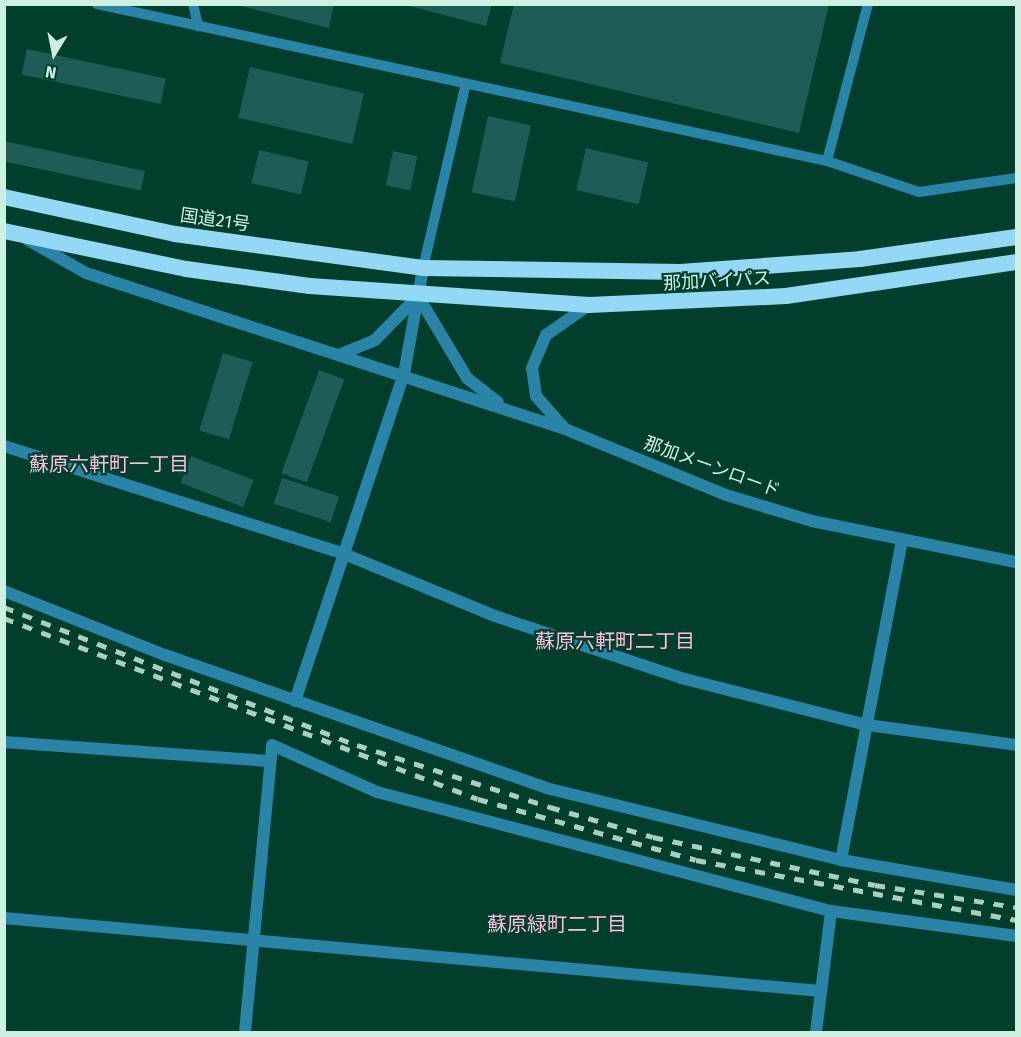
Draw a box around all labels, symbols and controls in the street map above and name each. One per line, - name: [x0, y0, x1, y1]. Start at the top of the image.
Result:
- north arrow: [24, 24, 84, 84]
- text: N: [44, 62, 58, 82]
- street label: 国道21号: [179, 204, 251, 236]
- street label: 那加バイパス: [663, 267, 771, 295]
- street label: 那加メーンロード: [641, 432, 783, 502]
- district label: 蘇原六軒町一丁目: [29, 452, 189, 476]
- district label: 蘇原六軒町二丁目: [535, 629, 695, 653]
- district label: 蘇原緑町二丁目: [487, 912, 627, 936]

